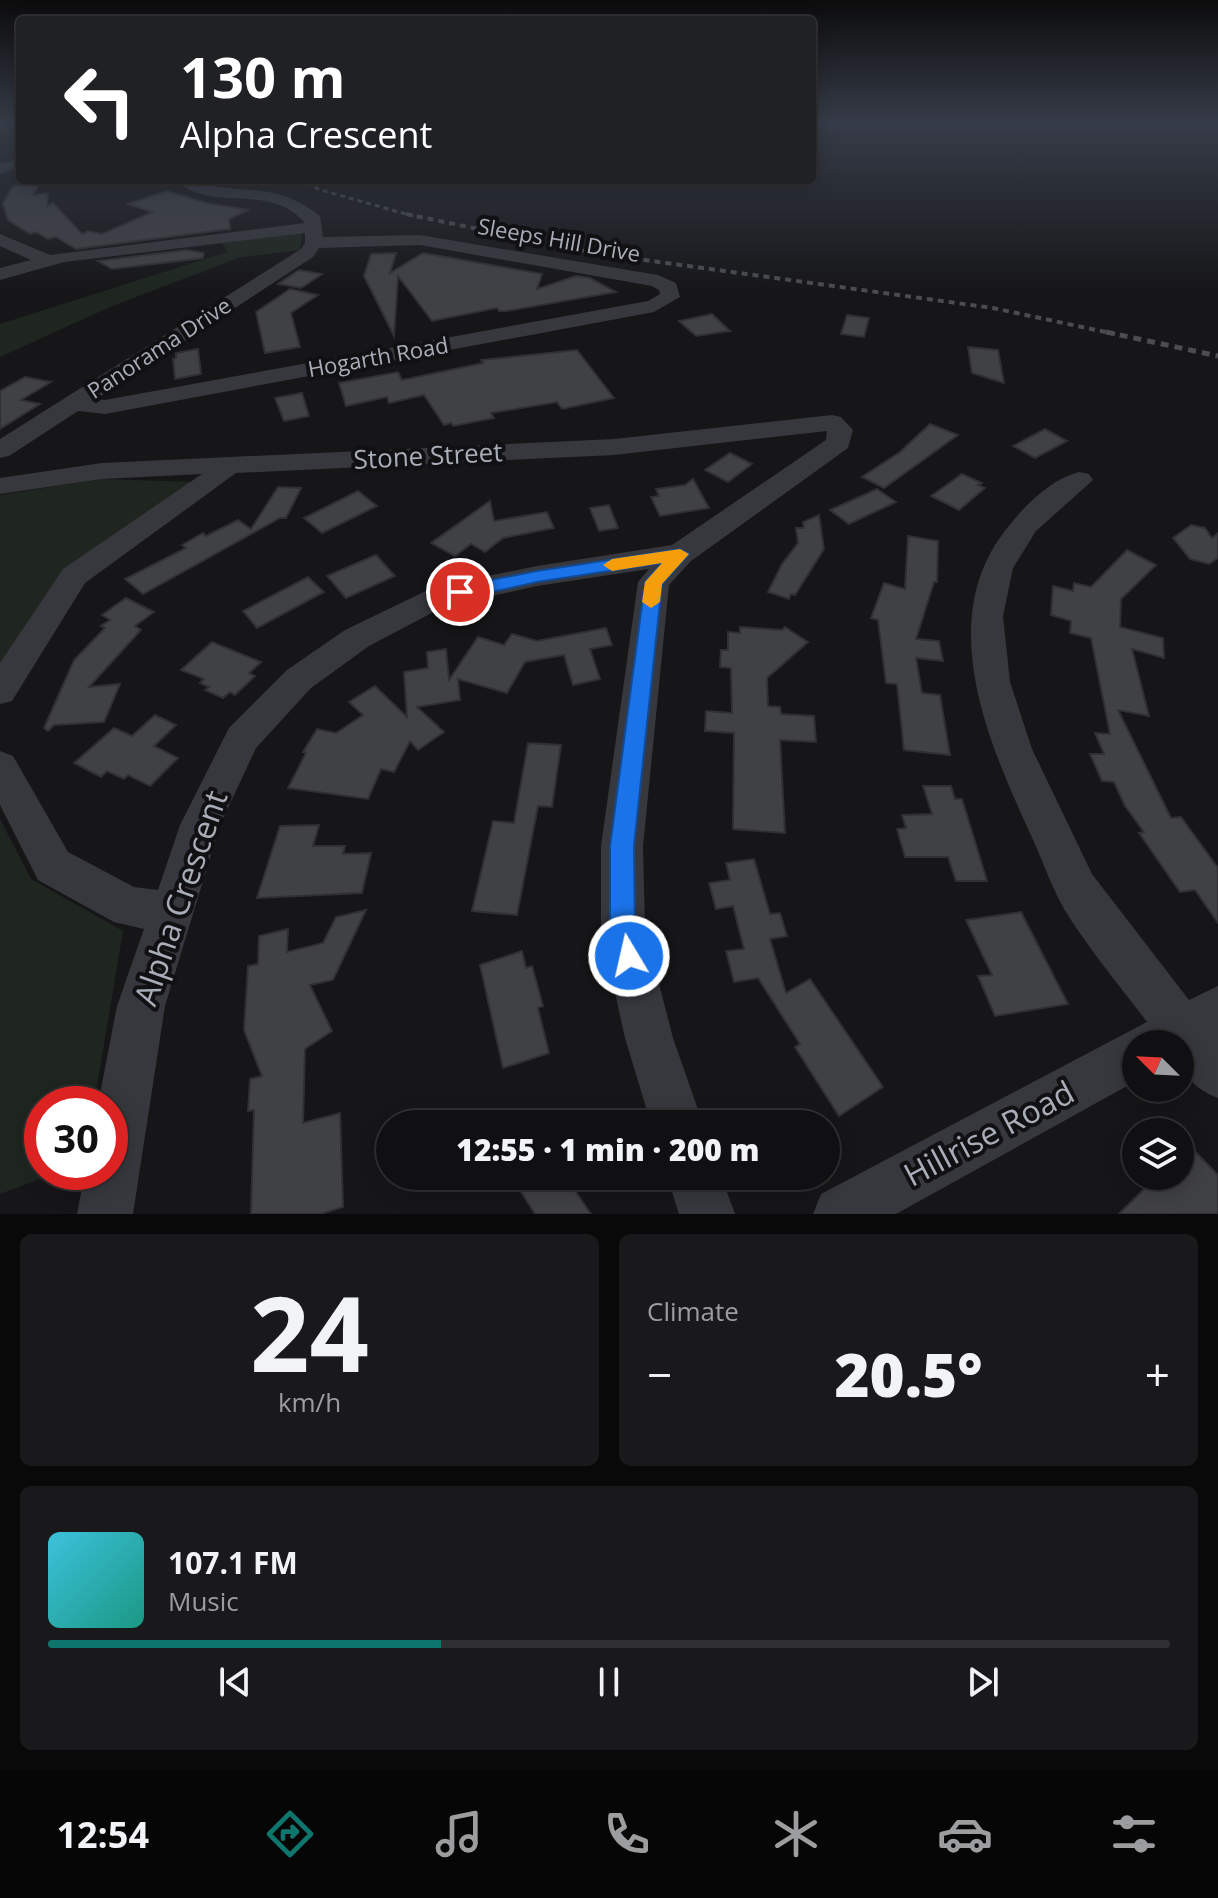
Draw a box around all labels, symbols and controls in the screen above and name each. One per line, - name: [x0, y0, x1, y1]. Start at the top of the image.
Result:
- text: 130 m: [180, 38, 346, 114]
- icon: left: [48, 48, 152, 152]
- text: Alpha Crescent: [180, 110, 432, 159]
- street label: Sleeps Hill Drive: [476, 210, 643, 268]
- street label: Panorama Drive: [81, 289, 236, 405]
- street label: Hogarth Road: [305, 329, 450, 383]
- street label: Stone Street: [353, 433, 503, 477]
- pin: [426, 558, 494, 626]
- icon: arrive: [438, 570, 482, 614]
- street label: Alpha Crescent: [123, 784, 236, 1011]
- position arrow: [587, 914, 671, 998]
- north arrow: [1122, 1030, 1194, 1102]
- map controls: [1122, 1030, 1194, 1190]
- street label: Hillrise Road: [896, 1070, 1081, 1196]
- speed limit sign: 30: [24, 1086, 128, 1190]
- button: layers: [1122, 1118, 1194, 1190]
- text: 12:55 · 1 min · 200 m: [456, 1129, 760, 1170]
- text: 24: [250, 1261, 369, 1402]
- text: Climate: [647, 1293, 739, 1329]
- text: 20.5°: [834, 1333, 983, 1415]
- text: −: [647, 1344, 672, 1404]
- text: +: [1145, 1344, 1170, 1404]
- text: km/h: [278, 1384, 341, 1420]
- text: 107.1 FM: [168, 1542, 298, 1583]
- text: Music: [168, 1583, 239, 1619]
- icon: previous: [213, 1660, 257, 1704]
- icon: pause: [587, 1660, 631, 1704]
- icon: next: [961, 1660, 1005, 1704]
- icon: directions: [262, 1806, 318, 1862]
- icon: music: [431, 1806, 487, 1862]
- icon: phone: [599, 1806, 655, 1862]
- icon: climate: [768, 1806, 824, 1862]
- icon: car: [937, 1806, 993, 1862]
- icon: filters: [1106, 1806, 1162, 1862]
- text: 12:54: [56, 1810, 149, 1859]

